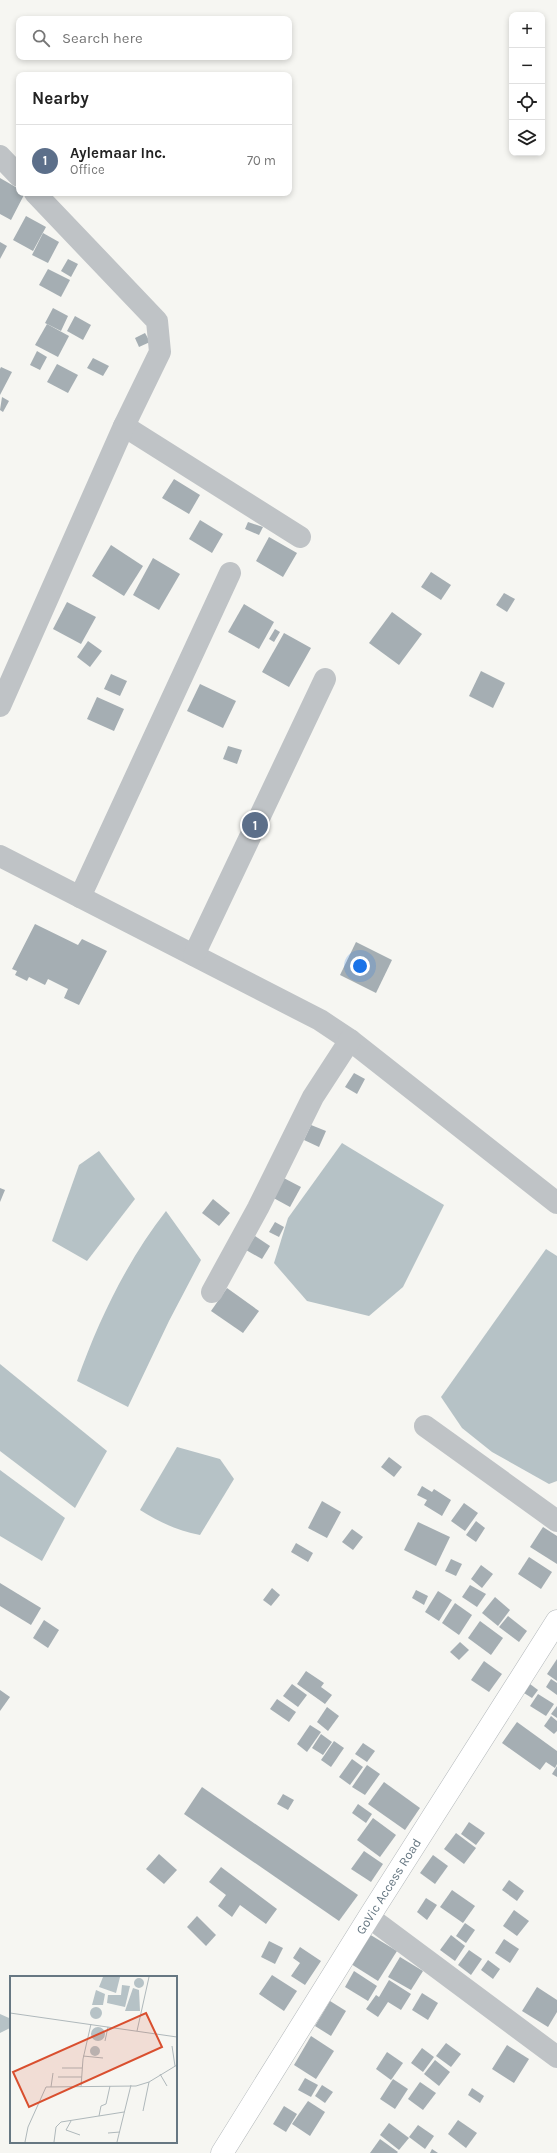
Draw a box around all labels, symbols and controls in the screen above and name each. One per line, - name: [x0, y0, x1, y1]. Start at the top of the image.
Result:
- map controls: [509, 12, 545, 156]
- button: +: [509, 12, 545, 48]
- search box: [16, 16, 292, 60]
- icon: search: [30, 27, 52, 49]
- text: Search here: [62, 29, 143, 47]
- button: −: [509, 48, 545, 84]
- button: locate: [509, 84, 545, 120]
- text: Nearby: [32, 88, 89, 108]
- button: layers: [509, 120, 545, 156]
- text: Aylemaar Inc.: [70, 144, 166, 162]
- text: 1: [43, 153, 47, 168]
- text: 70 m: [247, 153, 276, 168]
- text: Office: [70, 162, 105, 177]
- pin: 1: [242, 810, 268, 840]
- your location: [350, 956, 370, 976]
- street label: GoVic Access Road: [353, 1836, 424, 1937]
- inset map: [10, 1976, 177, 2143]

